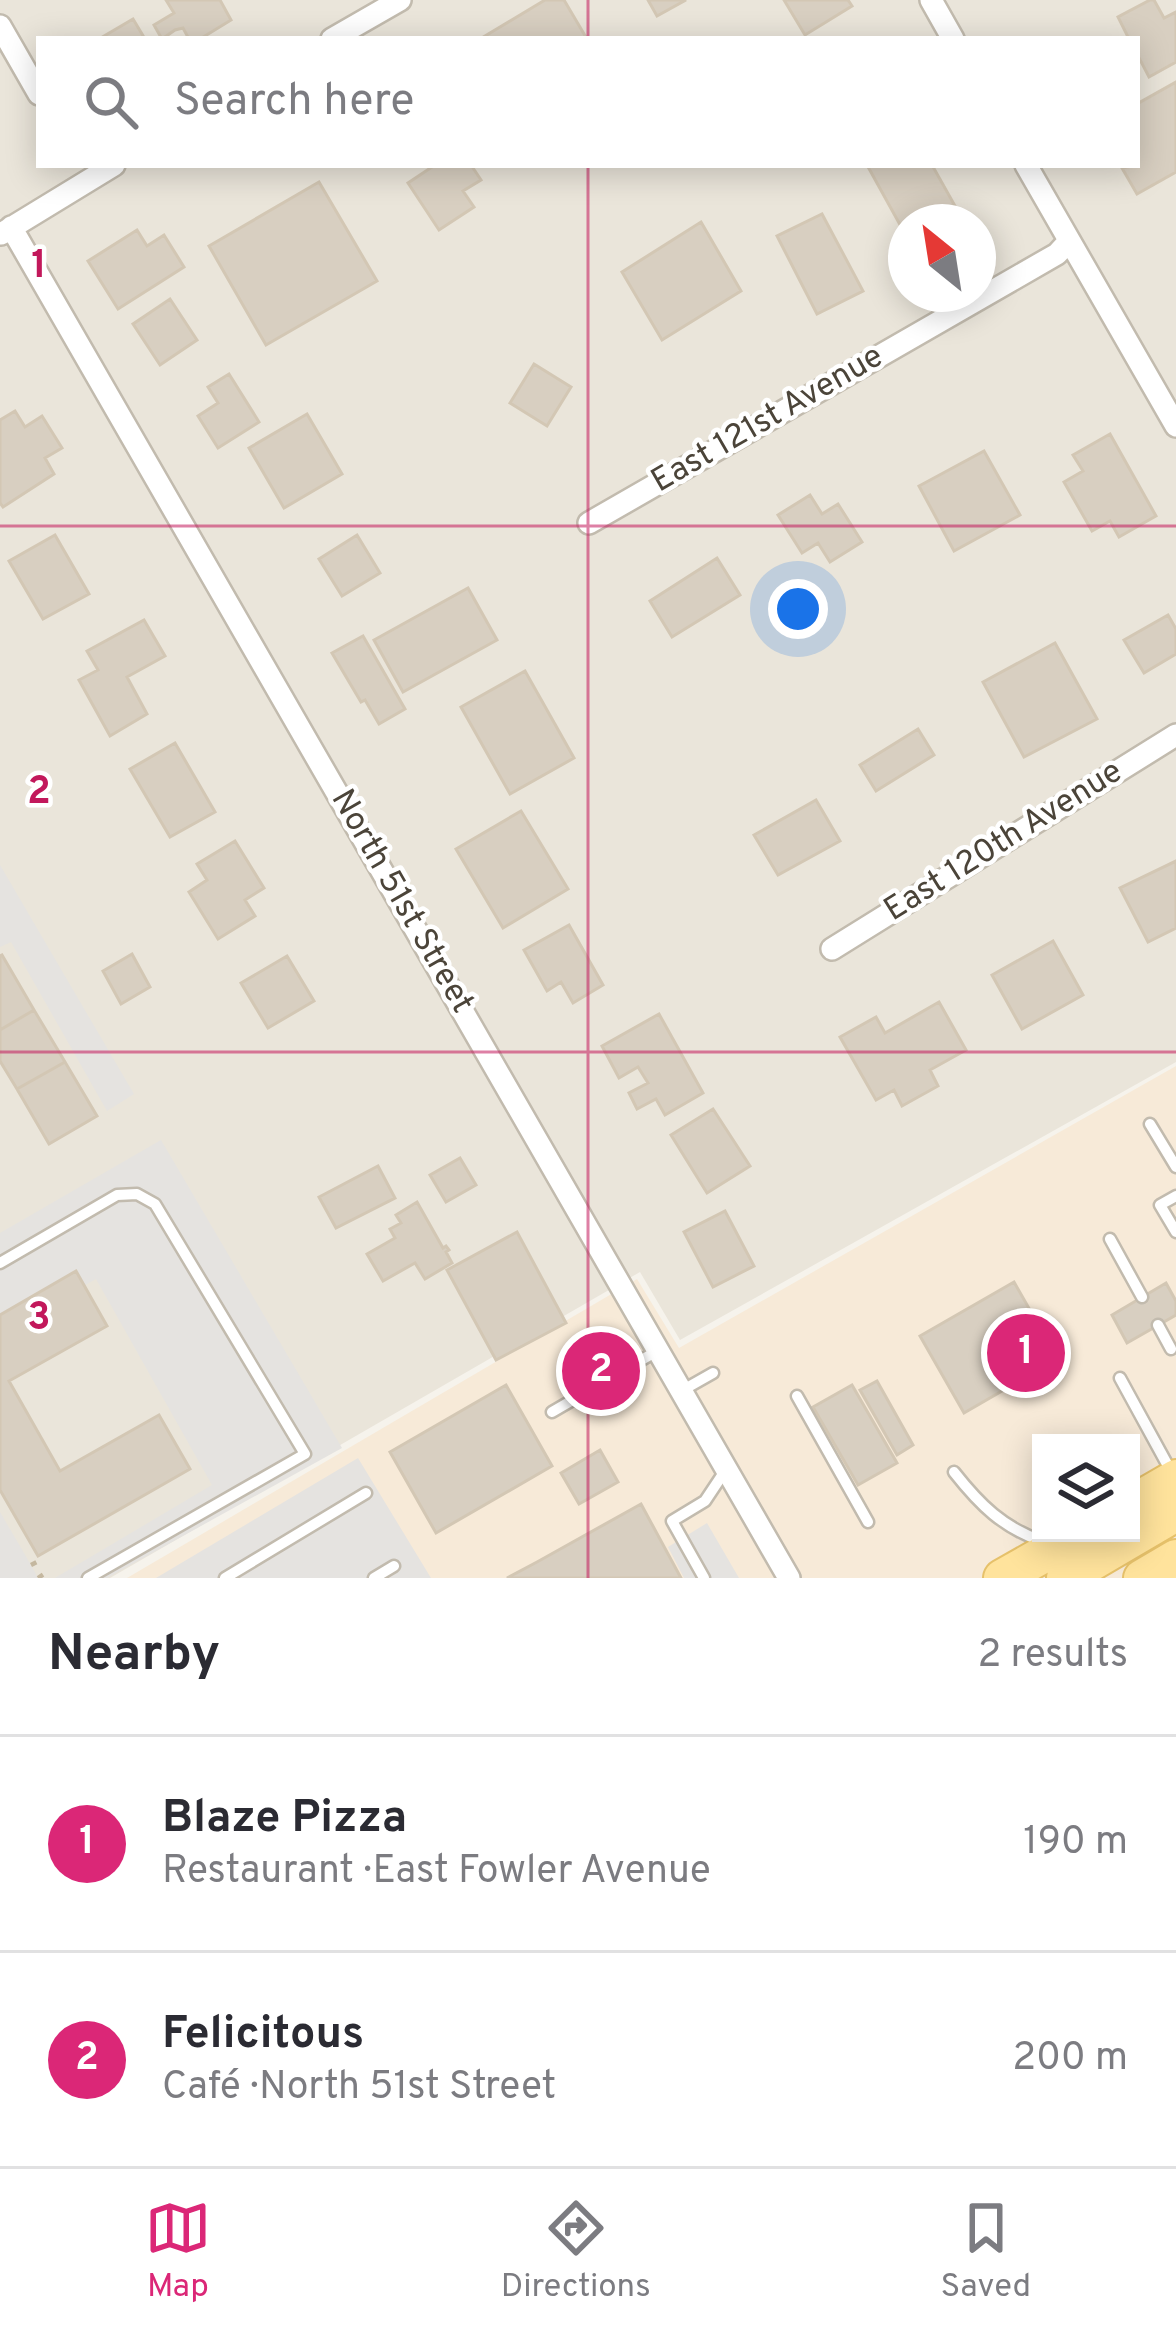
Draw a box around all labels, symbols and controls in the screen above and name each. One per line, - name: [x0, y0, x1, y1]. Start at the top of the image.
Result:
- search box: [36, 36, 1140, 168]
- icon: search: [78, 69, 144, 135]
- text: Search here: [174, 74, 414, 131]
- north arrow: [888, 204, 996, 312]
- text: 1: [31, 243, 47, 292]
- street label: East 121st Avenue: [645, 337, 891, 503]
- your location: [768, 579, 828, 639]
- street label: East 120th Avenue: [877, 752, 1131, 932]
- text: 2: [27, 769, 51, 818]
- street label: North 51st Street: [320, 783, 482, 1021]
- text: 3: [27, 1295, 51, 1344]
- pin: 1: [987, 1308, 1065, 1398]
- pin: 2: [562, 1326, 640, 1416]
- map controls: [1032, 1434, 1140, 1542]
- button: layers: [1032, 1434, 1140, 1542]
- text: Nearby: [48, 1624, 220, 1689]
- text: 2 results: [977, 1632, 1128, 1681]
- text: Blaze Pizza: [162, 1791, 407, 1848]
- text: 1: [79, 1819, 95, 1868]
- text: 190 m: [1023, 1819, 1128, 1868]
- text: Restaurant · East Fowler Avenue: [162, 1848, 711, 1897]
- text: Felicitous: [162, 2007, 364, 2064]
- text: 2: [75, 2035, 99, 2084]
- text: 200 m: [1012, 2035, 1128, 2084]
- text: Café · North 51st Street: [162, 2064, 556, 2113]
- tab: Map: [145, 2195, 211, 2309]
- tab: Directions: [501, 2195, 651, 2309]
- tab: Saved: [940, 2195, 1031, 2309]

